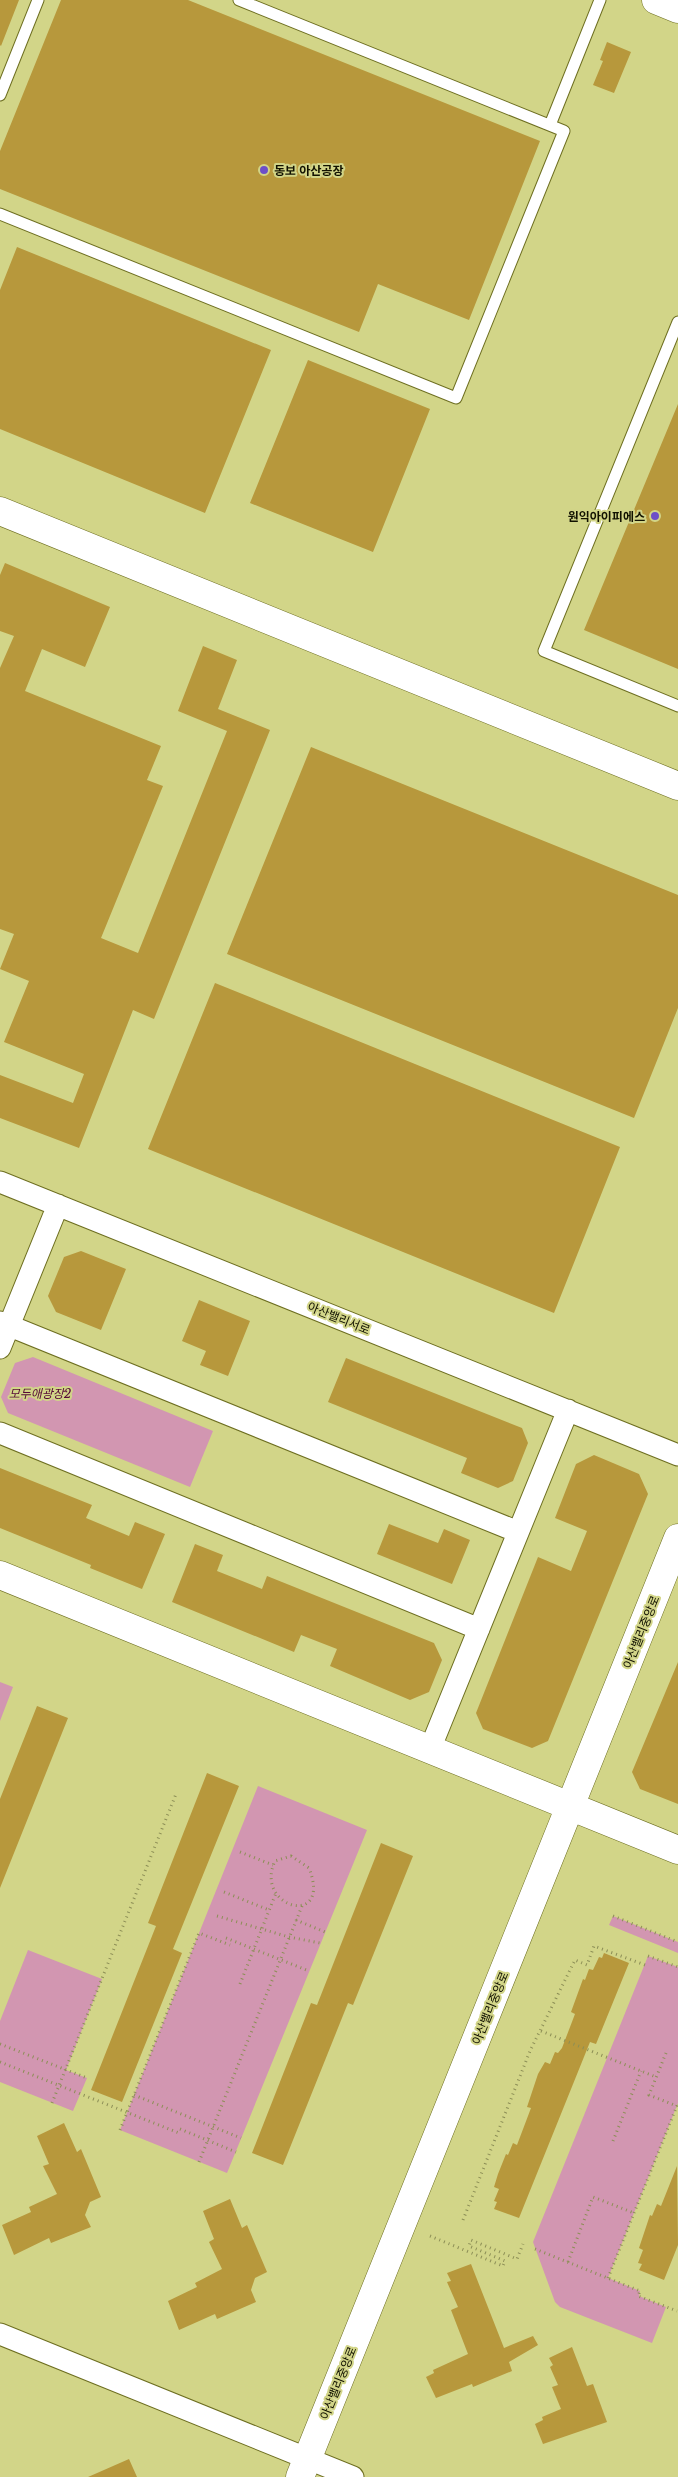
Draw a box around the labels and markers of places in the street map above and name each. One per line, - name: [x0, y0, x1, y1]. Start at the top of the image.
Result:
- place label: 동보 아산공장: [274, 163, 343, 178]
- marker: 동보 아산공장: [258, 164, 270, 176]
- place label: 원익아이피에스: [568, 509, 645, 524]
- marker: 원익아이피에스: [649, 510, 661, 522]

